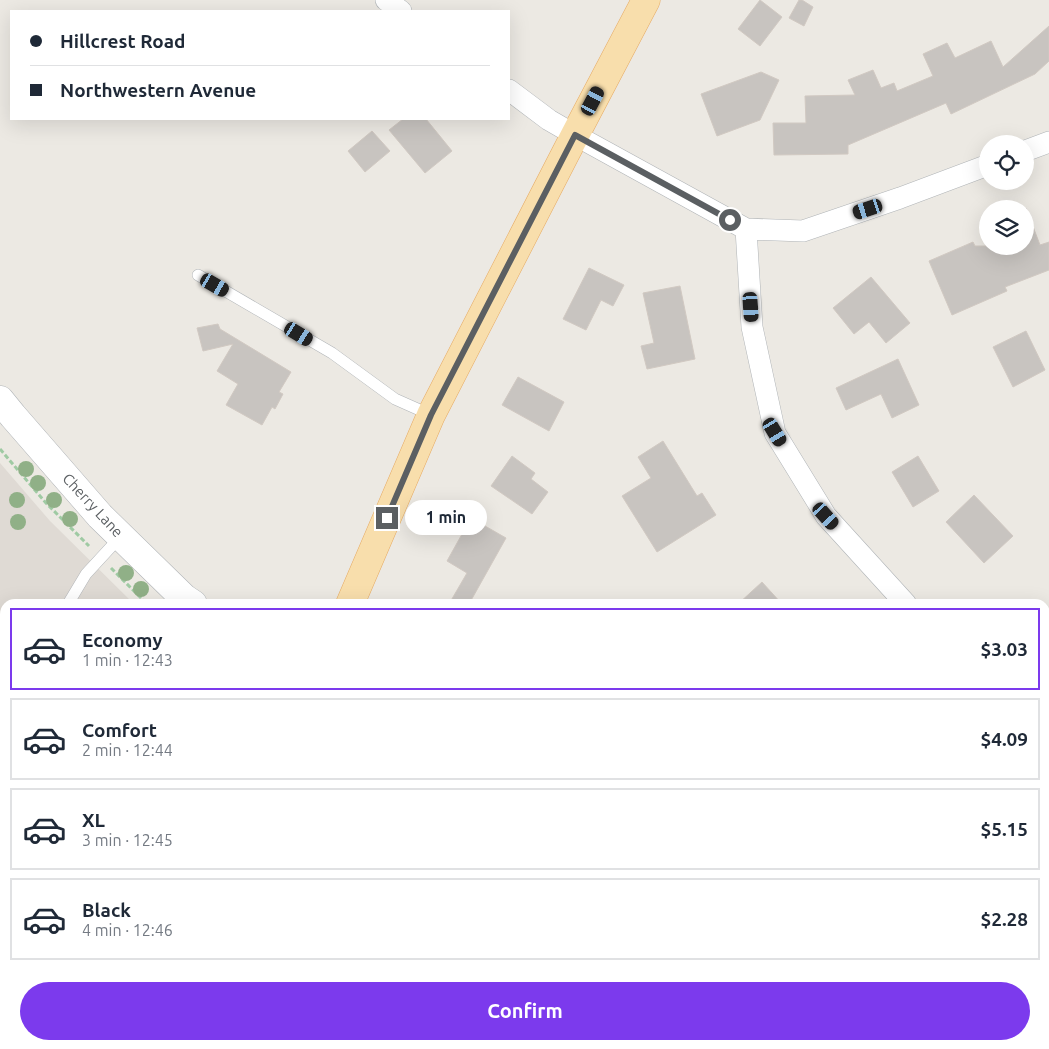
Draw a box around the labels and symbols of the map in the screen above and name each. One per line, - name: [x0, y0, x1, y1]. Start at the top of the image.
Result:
- car: [579, 84, 606, 118]
- car: [851, 197, 884, 221]
- route start: [719, 209, 741, 231]
- car: [198, 271, 231, 299]
- car: [742, 292, 759, 322]
- car: [282, 320, 315, 348]
- car: [760, 415, 789, 449]
- street label: Cherry Lane: [59, 470, 127, 540]
- callout: 1 min: [404, 500, 487, 536]
- car: [810, 500, 841, 532]
- route end: [376, 507, 398, 529]

